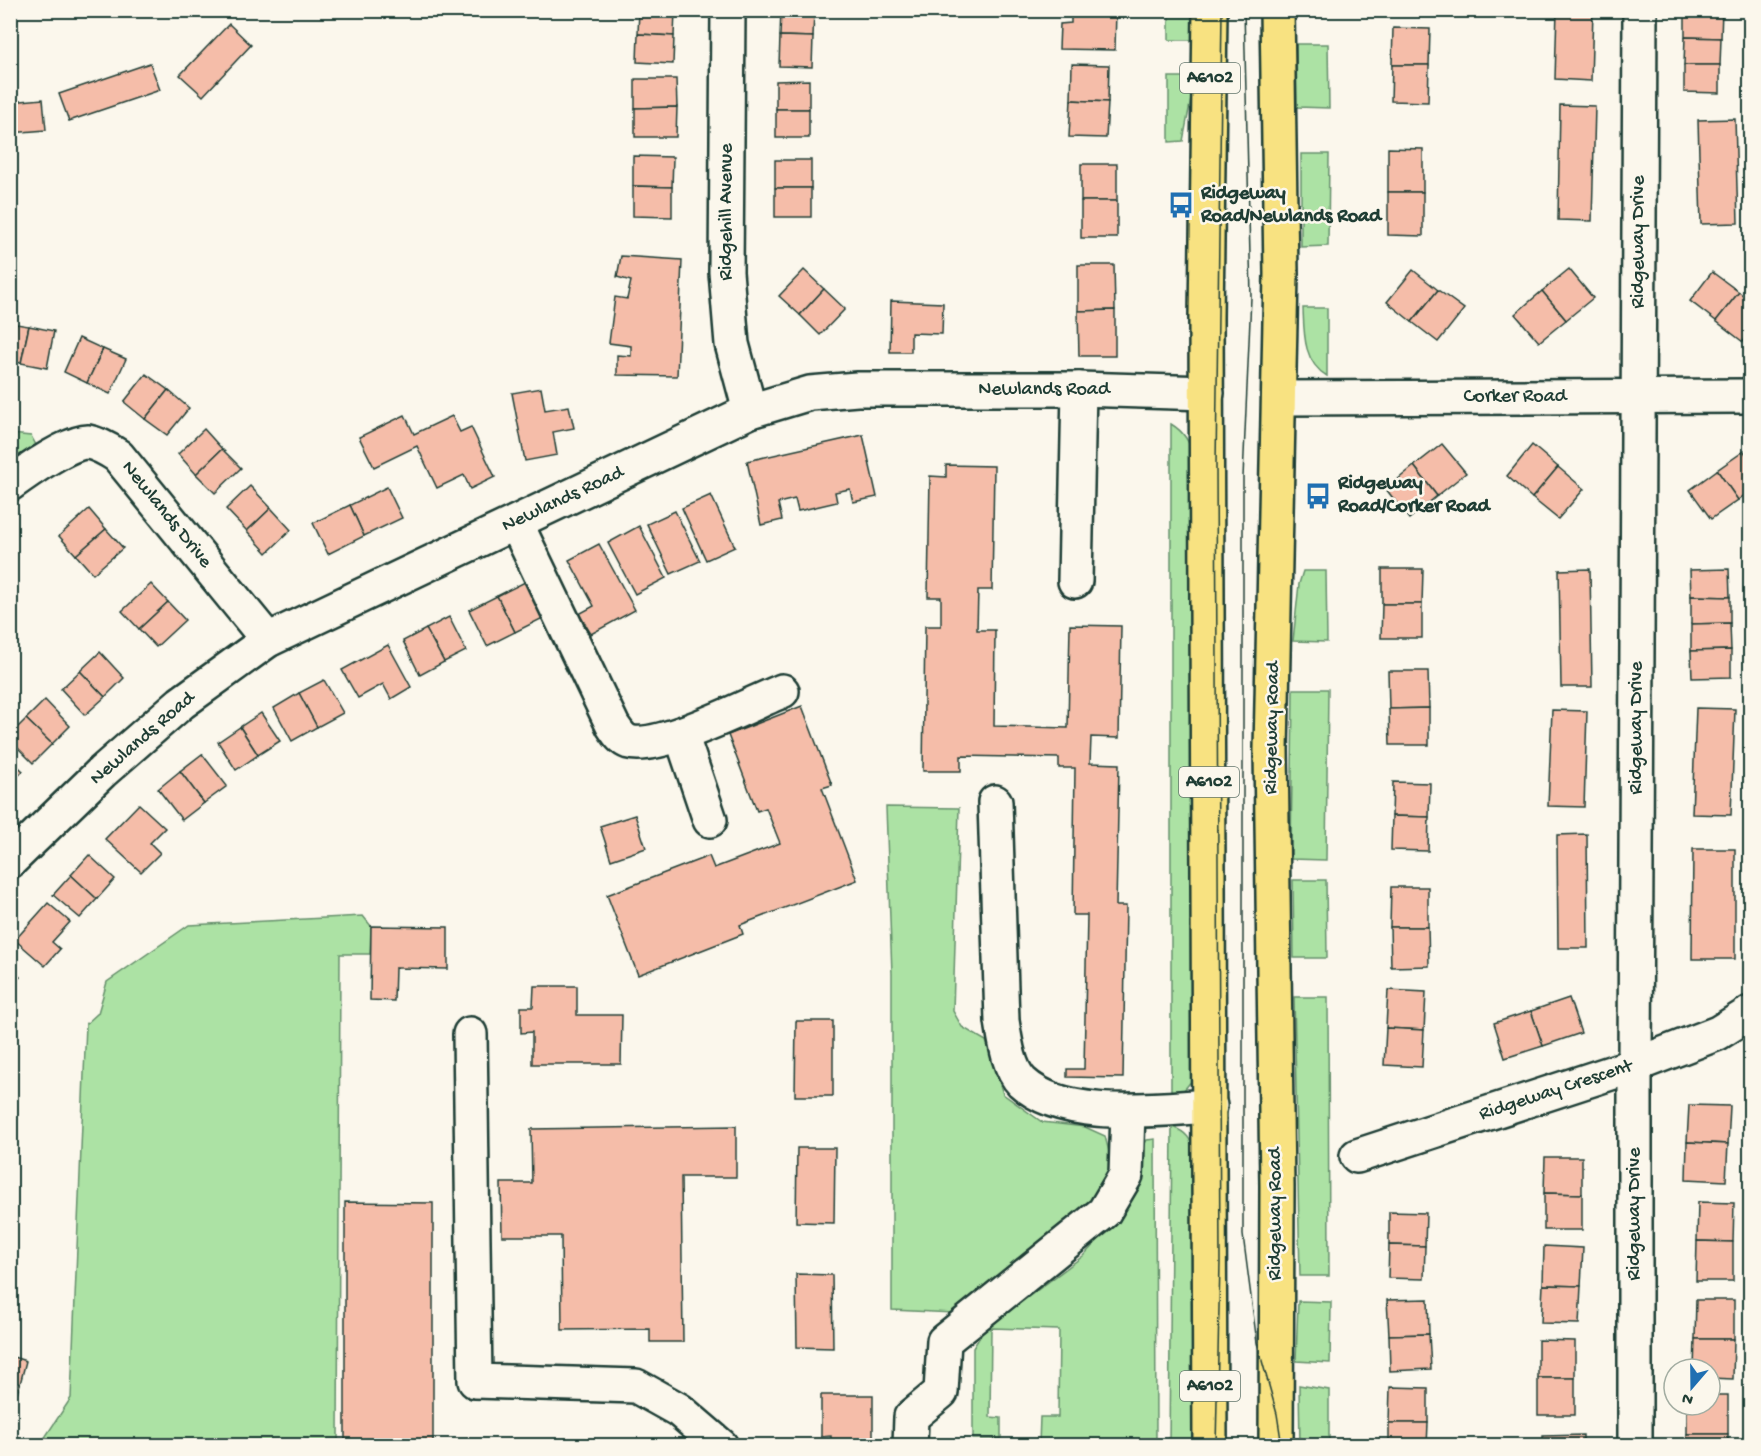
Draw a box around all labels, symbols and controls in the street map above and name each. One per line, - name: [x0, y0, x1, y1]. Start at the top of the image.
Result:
- road number: A6102: [1180, 63, 1240, 93]
- street label: Ridgehill Avenue: [716, 143, 739, 281]
- street label: Ridgeway Drive: [1628, 175, 1651, 309]
- place label: Ridgeway Road/Newlands Road: [1200, 183, 1383, 229]
- bus stop icon: Ridgeway Road/Newlands Road: [1166, 190, 1196, 220]
- street label: Newlands Road: [978, 379, 1112, 402]
- street label: Corker Road: [1463, 386, 1569, 409]
- street label: Newlands Drive: [116, 457, 217, 574]
- street label: Newlands Road: [499, 461, 629, 538]
- place label: Ridgeway Road/Corker Road: [1337, 473, 1492, 519]
- bus stop icon: Ridgeway Road/Corker Road: [1303, 481, 1333, 511]
- street label: Ridgeway Road: [1260, 659, 1286, 795]
- street label: Ridgeway Drive: [1626, 661, 1649, 795]
- street label: Newlands Road: [86, 686, 202, 791]
- road number: A6102: [1179, 767, 1239, 797]
- street label: Ridgeway Crescent: [1476, 1055, 1637, 1127]
- street label: Ridgeway Road: [1265, 1145, 1288, 1281]
- street label: Ridgeway Drive: [1624, 1147, 1647, 1281]
- north arrow: [1662, 1357, 1722, 1417]
- road number: A6102: [1180, 1371, 1240, 1401]
- text: N: [1679, 1387, 1696, 1409]

